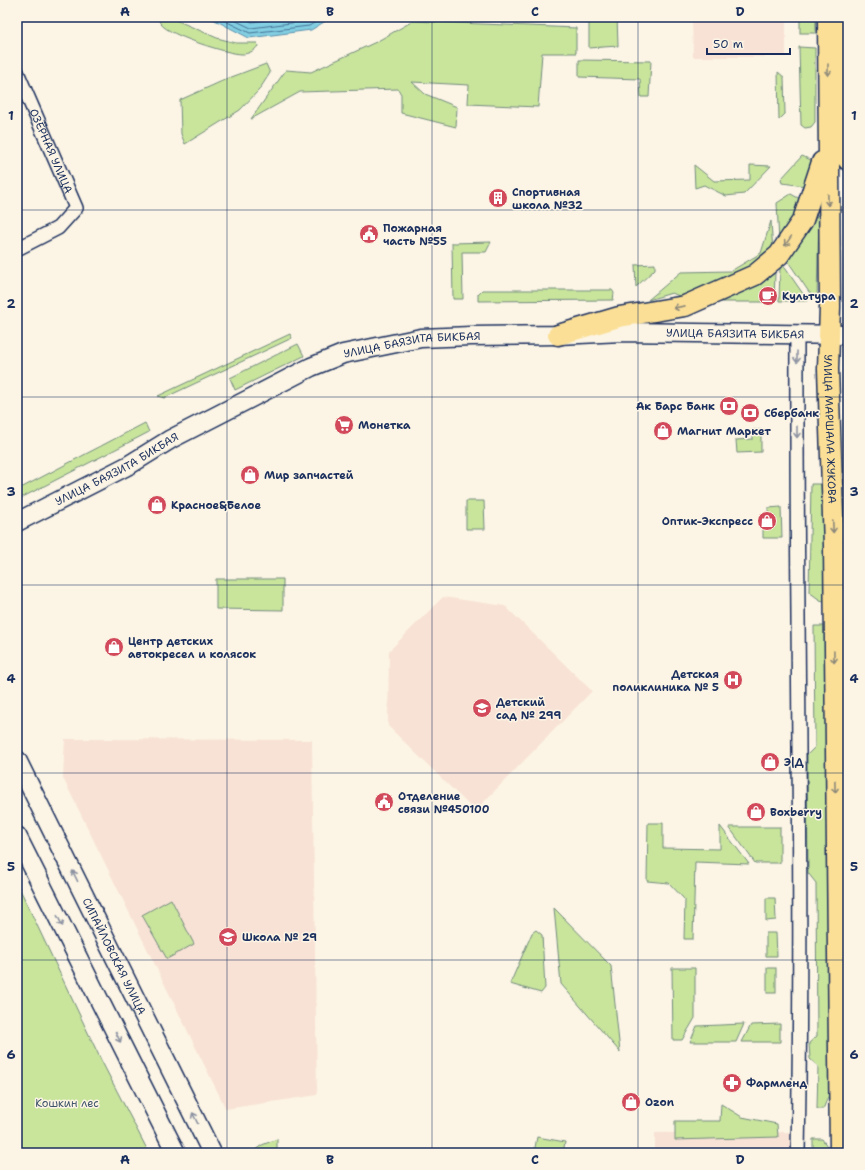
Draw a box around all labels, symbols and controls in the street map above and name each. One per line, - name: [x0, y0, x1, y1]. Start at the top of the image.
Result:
- text: A: [120, 3, 130, 20]
- text: B: [326, 3, 334, 20]
- text: C: [531, 3, 539, 20]
- text: D: [735, 3, 745, 20]
- scale bar: [707, 30, 790, 56]
- text: 50 m: [713, 36, 743, 52]
- one-way arrow: [824, 63, 832, 76]
- street label: ОЗЁРНАЯ УЛИЦА: [26, 106, 76, 196]
- text: 1: [8, 107, 14, 124]
- text: 1: [851, 107, 857, 124]
- place label: Спортивная школа №32: [512, 185, 583, 213]
- building icon: Спортивная школа №32: [487, 187, 509, 209]
- one-way arrow: [825, 193, 832, 206]
- place label: Пожарная часть №55: [383, 221, 447, 249]
- public building icon: Пожарная часть №55: [358, 223, 380, 245]
- one-way arrow: [784, 236, 792, 247]
- cafe icon: Культура: [757, 285, 779, 307]
- place label: Культура: [782, 289, 836, 304]
- text: 2: [6, 295, 16, 312]
- text: 2: [849, 295, 859, 312]
- one-way arrow: [673, 303, 686, 311]
- street label: УЛИЦА БАЯЗИТА БИКБАЯ: [666, 325, 805, 342]
- street label: УЛИЦА БАЯЗИТА БИКБАЯ: [342, 328, 481, 361]
- one-way arrow: [793, 350, 801, 363]
- street label: УЛИЦА МАРШАЛА ЖУКОВА: [820, 354, 840, 504]
- bank icon: Ак Барс Банк: [718, 395, 740, 417]
- place label: Ак Барс Банк: [636, 399, 715, 414]
- bank icon: Сбербанк: [739, 402, 761, 424]
- place label: Сбербанк: [764, 406, 819, 421]
- supermarket icon: Монетка: [333, 414, 355, 436]
- place label: Монетка: [358, 418, 411, 433]
- shop icon: Магнит Маркет: [652, 420, 674, 442]
- place label: Магнит Маркет: [677, 424, 771, 439]
- one-way arrow: [793, 425, 801, 438]
- street label: УЛИЦА БАЯЗИТА БИКБАЯ: [53, 429, 181, 509]
- shop icon: Мир запчастей: [239, 464, 261, 486]
- place label: Мир запчастей: [264, 468, 354, 483]
- text: 3: [6, 483, 16, 500]
- text: 3: [849, 483, 859, 500]
- shop icon: Красное&Белое: [146, 494, 168, 516]
- place label: Красное&Белое: [171, 498, 261, 513]
- shop icon: Оптик-Экспресс: [756, 510, 778, 532]
- place label: Оптик-Экспресс: [662, 514, 753, 529]
- one-way arrow: [830, 520, 837, 533]
- place label: Центр детских автокресел и колясок: [128, 634, 256, 662]
- shop icon: Центр детских автокресел и колясок: [103, 636, 125, 658]
- one-way arrow: [830, 650, 838, 663]
- place label: Детская поликлиника № 5: [612, 667, 719, 695]
- hospital icon: Детская поликлиника № 5: [722, 669, 744, 691]
- text: 4: [6, 670, 16, 687]
- text: 4: [849, 670, 859, 687]
- place label: Детский сад № 299: [496, 695, 561, 723]
- school or university icon: Детский сад № 299: [471, 697, 493, 719]
- shop icon: Э|Д: [759, 751, 781, 773]
- place label: Э|Д: [784, 755, 804, 770]
- one-way arrow: [831, 780, 839, 793]
- place label: Отделение связи №450100: [398, 789, 490, 817]
- public building icon: Отделение связи №450100: [373, 791, 395, 813]
- shop icon: Boxberry: [745, 801, 767, 823]
- place label: Boxberry: [770, 805, 822, 820]
- text: 5: [7, 858, 15, 875]
- text: 5: [850, 858, 858, 875]
- one-way arrow: [71, 871, 78, 883]
- street label: СИПАЙЛОВСКАЯ УЛИЦА: [79, 895, 150, 1017]
- one-way arrow: [57, 914, 64, 926]
- school or university icon: Школа № 29: [217, 926, 239, 948]
- place label: Школа № 29: [242, 930, 317, 945]
- one-way arrow: [115, 1031, 122, 1043]
- text: 6: [6, 1046, 16, 1063]
- text: 6: [849, 1046, 859, 1063]
- pharmacy icon: Фармленд: [721, 1072, 743, 1094]
- place label: Фармленд: [746, 1076, 807, 1091]
- shop icon: Ozon: [620, 1091, 642, 1113]
- place label: Ozon: [645, 1095, 675, 1110]
- park label: Кошкин лес: [35, 1096, 99, 1111]
- one-way arrow: [191, 1112, 198, 1124]
- text: A: [120, 1151, 130, 1168]
- text: B: [326, 1151, 334, 1168]
- text: C: [531, 1151, 539, 1168]
- text: D: [735, 1151, 745, 1168]

